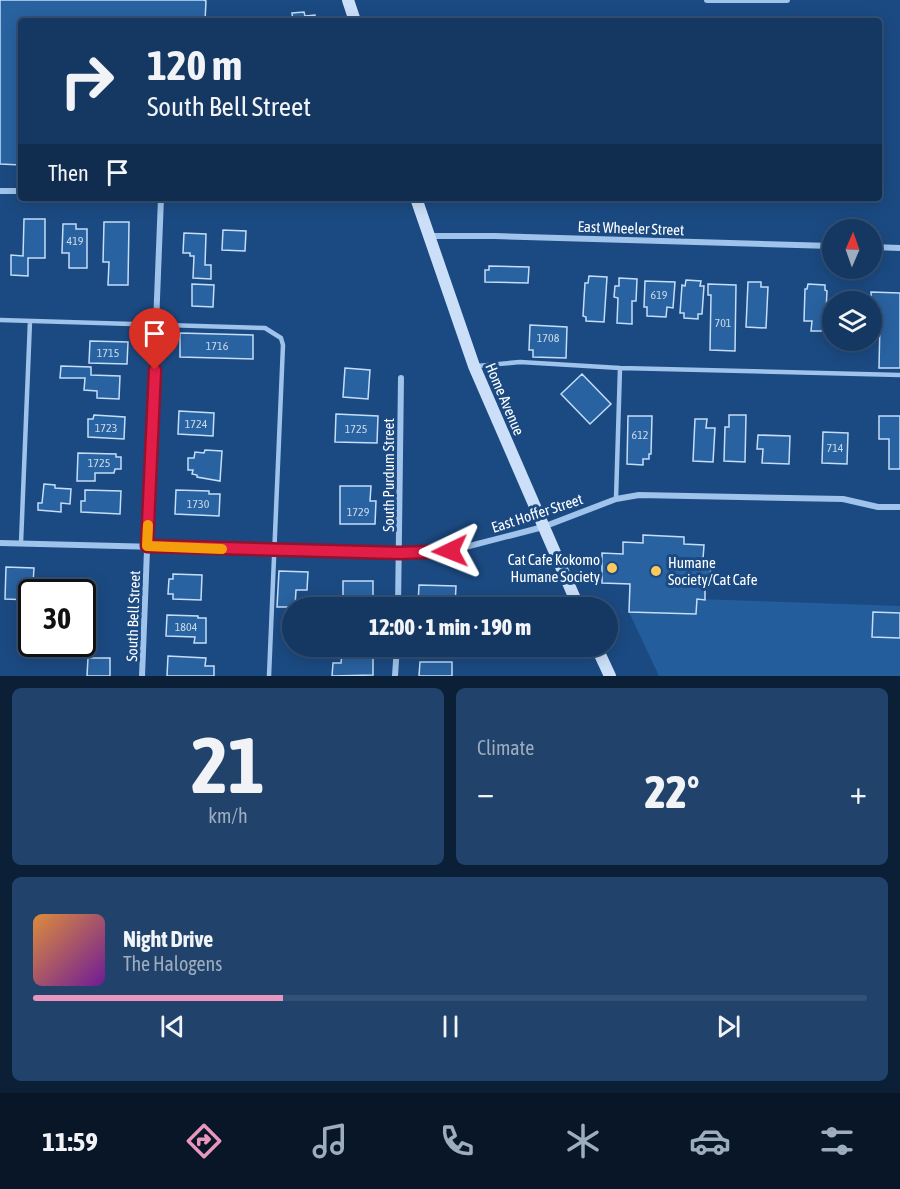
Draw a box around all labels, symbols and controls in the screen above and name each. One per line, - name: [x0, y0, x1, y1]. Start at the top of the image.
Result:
- text: 120 m: [147, 41, 242, 89]
- icon: right: [48, 42, 126, 120]
- text: South Bell Street: [147, 91, 311, 122]
- icon: arrive: [101, 156, 134, 189]
- text: Then: [48, 160, 89, 186]
- street label: East Wheeler Street: [577, 218, 685, 238]
- north arrow: [822, 219, 882, 279]
- map controls: [822, 219, 882, 351]
- house number: 419: [67, 234, 84, 248]
- house number: 619: [651, 288, 668, 302]
- button: layers: [822, 291, 882, 351]
- pin: [129, 308, 180, 370]
- house number: 701: [715, 316, 732, 330]
- icon: arrive: [138, 317, 171, 350]
- house number: 1708: [537, 331, 560, 345]
- house number: 1716: [206, 339, 229, 353]
- house number: 1715: [97, 346, 119, 360]
- street label: Home Avenue: [482, 360, 528, 438]
- house number: 1724: [185, 417, 208, 431]
- street label: South Purdum Street: [380, 418, 397, 532]
- house number: 1723: [95, 421, 117, 435]
- house number: 1725: [345, 422, 367, 436]
- house number: 612: [632, 428, 648, 442]
- house number: 714: [827, 441, 844, 455]
- house number: 1725: [88, 456, 110, 470]
- street label: East Hoffer Street: [489, 490, 585, 536]
- house number: 1730: [187, 497, 210, 511]
- house number: 1729: [347, 505, 370, 519]
- position arrow: [418, 519, 482, 583]
- place label: Cat Cafe Kokomo Humane Society: [508, 551, 600, 585]
- place label: Humane Society/Cat Cafe: [668, 554, 758, 588]
- marker: Cat Cafe Kokomo Humane Society: [605, 561, 619, 575]
- marker: Humane Society/Cat Cafe: [649, 564, 663, 578]
- street label: South Bell Street: [123, 570, 143, 662]
- speed limit sign: 30: [18, 579, 96, 657]
- text: 12:00 · 1 min · 190 m: [369, 614, 531, 640]
- house number: 1804: [175, 620, 198, 634]
- text: 21: [191, 720, 265, 810]
- text: Climate: [477, 736, 534, 759]
- text: 22°: [645, 766, 699, 818]
- text: −: [477, 773, 494, 811]
- text: +: [850, 773, 867, 811]
- text: km/h: [208, 804, 248, 827]
- text: Night Drive: [123, 926, 213, 952]
- text: The Halogens: [123, 952, 222, 975]
- icon: previous: [156, 1010, 189, 1043]
- icon: pause: [434, 1010, 467, 1043]
- icon: next: [712, 1010, 745, 1043]
- icon: directions: [183, 1120, 225, 1162]
- icon: music: [309, 1120, 351, 1162]
- icon: phone: [436, 1120, 478, 1162]
- icon: climate: [562, 1120, 604, 1162]
- icon: car: [689, 1120, 731, 1162]
- icon: filters: [816, 1120, 858, 1162]
- text: 11:59: [42, 1126, 98, 1157]

